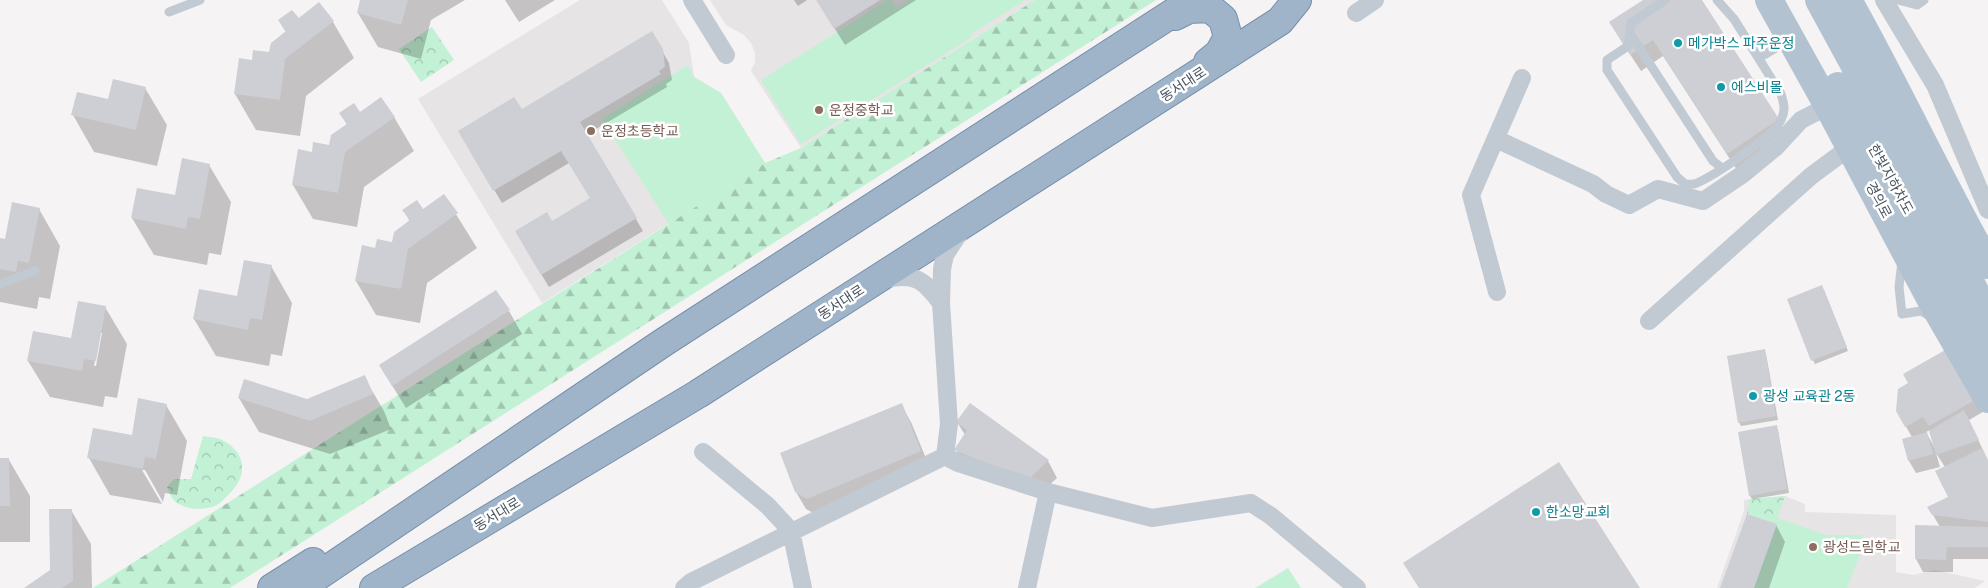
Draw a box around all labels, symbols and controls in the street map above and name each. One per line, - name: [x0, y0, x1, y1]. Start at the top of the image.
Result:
- place label: 메가박스 파주운정: [1688, 35, 1794, 51]
- marker: 메가박스 파주운정: [1672, 37, 1684, 49]
- street label: 동서대로: [1157, 63, 1209, 105]
- place label: 에스비몰: [1731, 79, 1783, 95]
- marker: 에스비몰: [1715, 81, 1727, 93]
- place label: 운정중학교: [829, 102, 894, 118]
- marker: 운정중학교: [813, 104, 825, 116]
- place label: 운정초등학교: [601, 123, 678, 139]
- marker: 운정초등학교: [585, 125, 597, 137]
- street label: 한빛지하차도: [1865, 141, 1917, 217]
- street label: 경의로: [1863, 179, 1895, 221]
- street label: 동서대로: [815, 281, 867, 323]
- place label: 광성 교육관 2동: [1763, 388, 1856, 404]
- marker: 광성 교육관 2동: [1747, 390, 1759, 402]
- street label: 동서대로: [471, 494, 523, 534]
- place label: 한소망교회: [1546, 504, 1610, 520]
- marker: 한소망교회: [1530, 506, 1542, 518]
- place label: 광성드림학교: [1823, 539, 1900, 555]
- marker: 광성드림학교: [1807, 541, 1819, 553]

